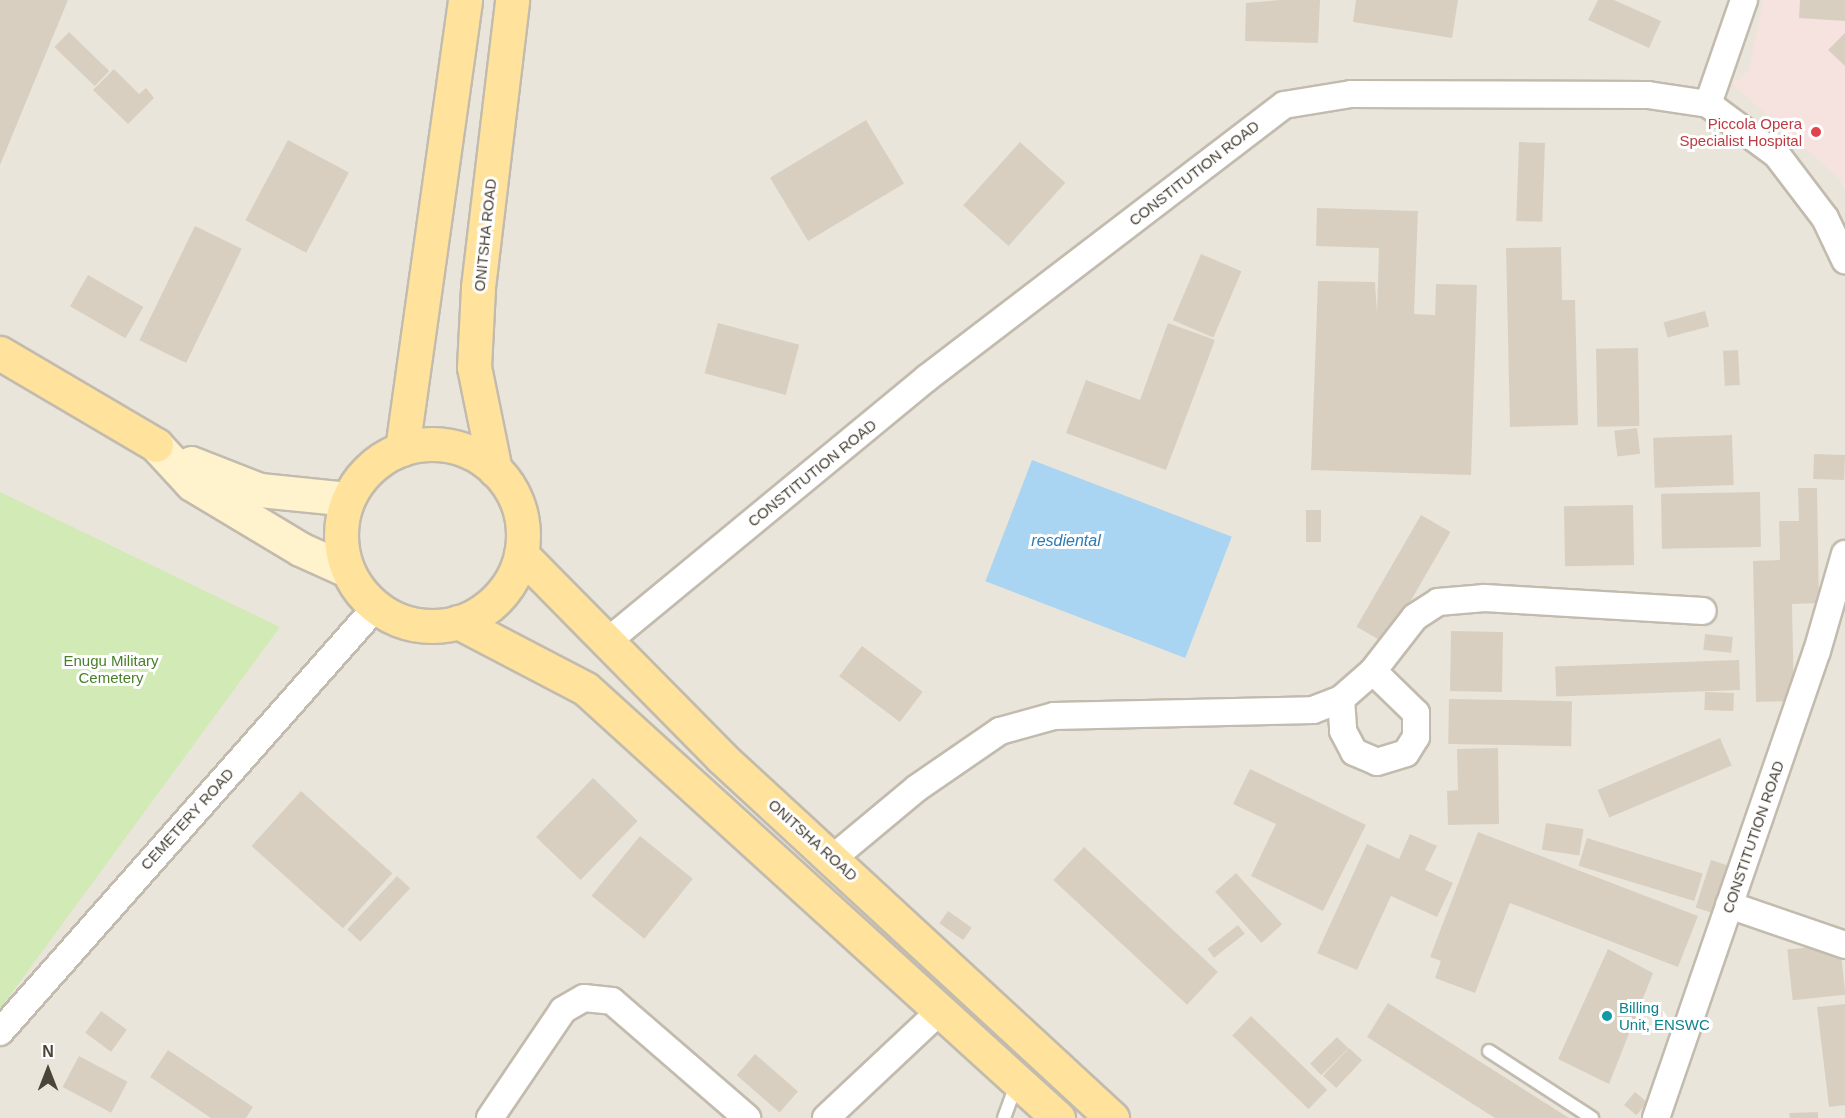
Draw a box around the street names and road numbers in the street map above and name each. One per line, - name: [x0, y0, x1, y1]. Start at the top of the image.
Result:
- street label: CONSTITUTION ROAD: [1125, 117, 1263, 229]
- street label: ONITSHA ROAD: [470, 177, 500, 293]
- street label: CONSTITUTION ROAD: [744, 416, 880, 530]
- street label: CONSTITUTION ROAD: [1718, 758, 1788, 916]
- street label: CEMETERY ROAD: [137, 764, 237, 874]
- street label: ONITSHA ROAD: [765, 795, 861, 885]

